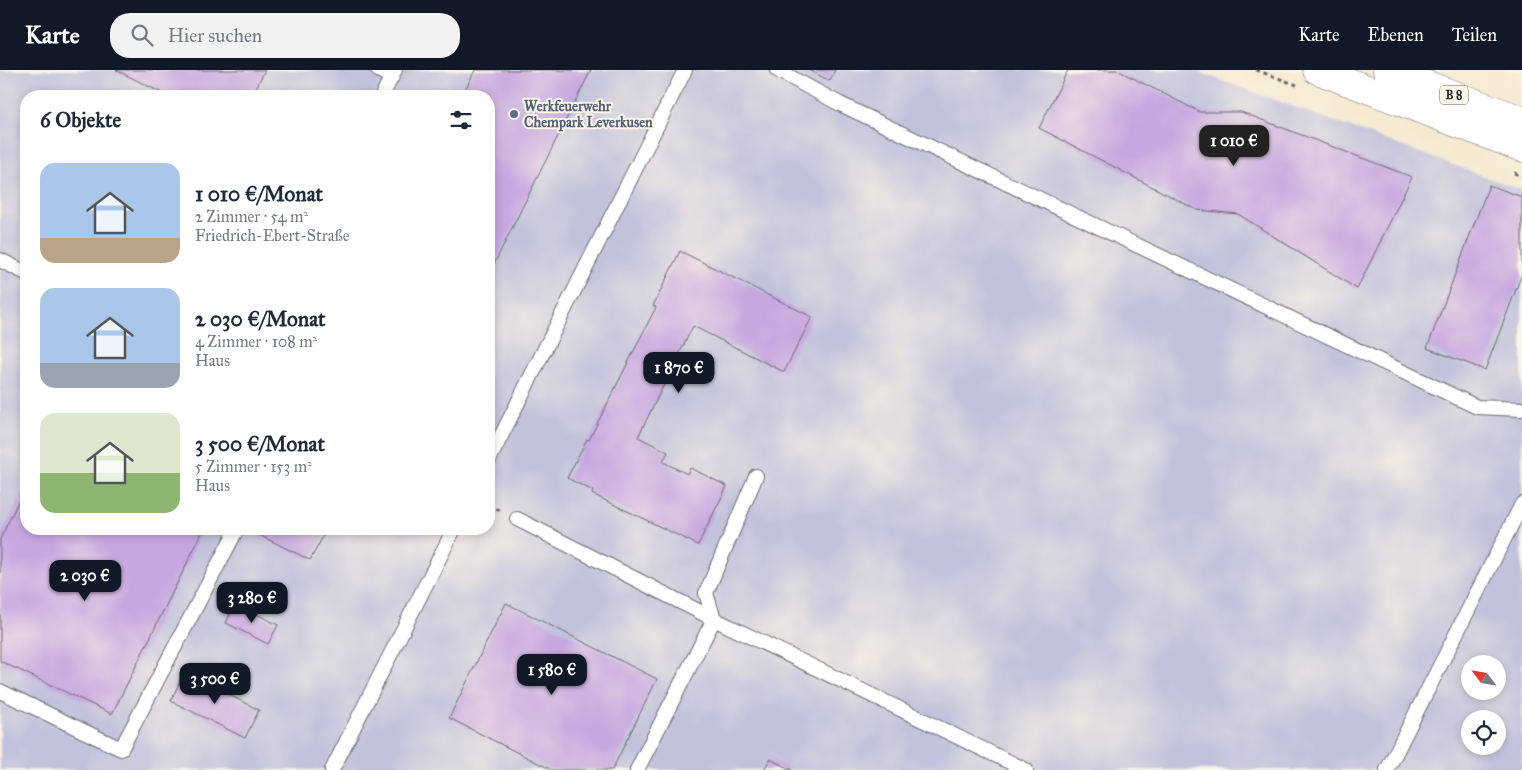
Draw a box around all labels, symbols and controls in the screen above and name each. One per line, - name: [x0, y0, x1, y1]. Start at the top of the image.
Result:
- search box: [110, 13, 460, 58]
- text: Karte: [25, 20, 80, 50]
- icon: search: [128, 21, 156, 49]
- text: Hier suchen: [168, 24, 262, 47]
- text: Karte: [1299, 24, 1340, 46]
- text: Ebenen: [1368, 24, 1424, 46]
- text: Teilen: [1452, 24, 1497, 46]
- road number: B 8: [1440, 86, 1468, 104]
- place label: Werkfeuerwehr Chempark Leverkusen: [524, 98, 653, 132]
- icon: filters: [447, 106, 475, 134]
- text: 6 Objekte: [40, 107, 121, 133]
- marker: Werkfeuerwehr Chempark Leverkusen: [508, 108, 520, 120]
- pin: 1 010 €: [1188, 124, 1280, 167]
- text: 1 010 €: [1210, 131, 1258, 150]
- text: 1 010 €/Monat: [195, 181, 323, 207]
- icon: home: [80, 183, 140, 243]
- text: 2 Zimmer · 54 m²: [195, 207, 308, 226]
- text: Friedrich-Ebert-Straße: [195, 226, 349, 245]
- text: 2 030 €/Monat: [195, 306, 325, 332]
- icon: home: [80, 308, 140, 368]
- text: 4 Zimmer · 108 m²: [195, 332, 317, 351]
- text: Haus: [195, 351, 230, 370]
- pin: 1 870 €: [633, 352, 725, 394]
- text: 1 870 €: [654, 358, 704, 377]
- text: 3 500 €/Monat: [195, 431, 325, 457]
- icon: home: [80, 433, 140, 493]
- text: 5 Zimmer · 153 m²: [195, 457, 312, 476]
- text: Haus: [195, 476, 230, 495]
- pin: 2 030 €: [39, 560, 131, 602]
- text: 2 030 €: [60, 566, 110, 585]
- pin: 3 280 €: [206, 582, 298, 624]
- text: 3 280 €: [228, 588, 276, 607]
- pin: 1 580 €: [506, 654, 598, 696]
- north arrow: [1461, 655, 1506, 700]
- map controls: [1461, 655, 1506, 755]
- text: 1 580 €: [528, 660, 576, 679]
- pin: 3 500 €: [169, 662, 261, 705]
- text: 3 500 €: [190, 669, 240, 688]
- button: locate: [1461, 710, 1506, 755]

